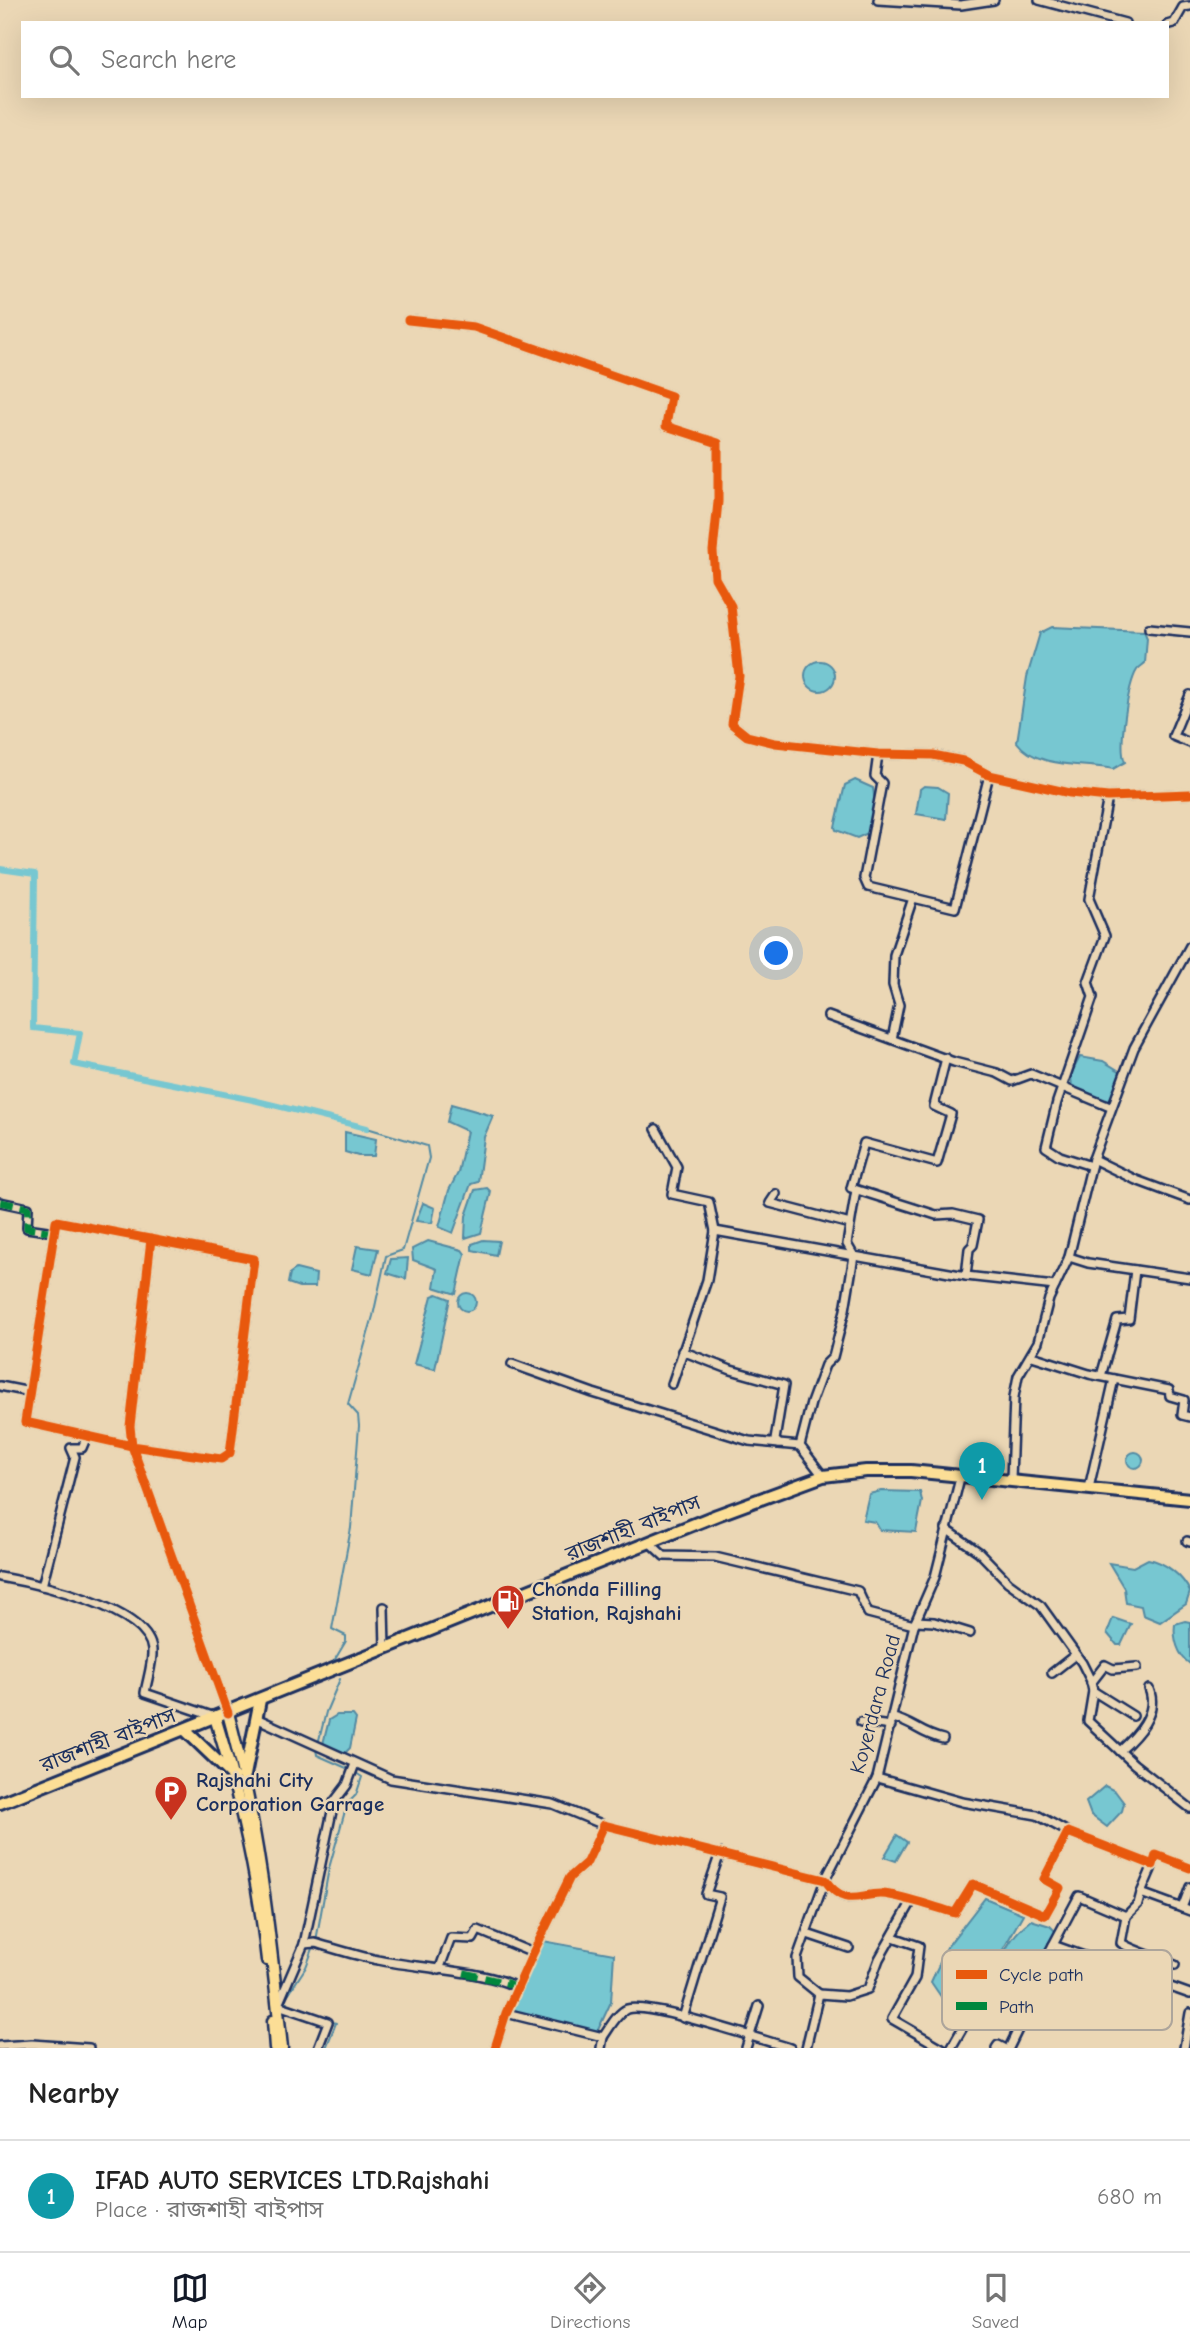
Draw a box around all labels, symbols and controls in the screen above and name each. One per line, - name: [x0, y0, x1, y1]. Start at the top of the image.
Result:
- search box: [21, 21, 1169, 98]
- icon: search: [45, 41, 83, 79]
- text: Search here: [101, 45, 236, 75]
- your location: [759, 936, 793, 970]
- pin: 1: [959, 1442, 1005, 1500]
- street label: রাজশাহী বাইপাস: [561, 1490, 705, 1566]
- place label: Chonda Filling Station, Rajshahi: [532, 1577, 682, 1625]
- fuel station icon: Chonda Filling Station, Rajshahi: [489, 1582, 527, 1631]
- street label: Koyerdara Road: [845, 1632, 905, 1776]
- street label: রাজশাহী বাইপাস: [36, 1703, 180, 1777]
- place label: Rajshahi City Corporation Garrage: [196, 1768, 384, 1816]
- parking icon: Rajshahi City Corporation Garrage: [152, 1773, 190, 1822]
- legend: [942, 1950, 1172, 2030]
- text: Cycle path: [999, 1964, 1084, 1986]
- text: Path: [999, 1996, 1034, 2018]
- text: Nearby: [28, 2076, 119, 2111]
- text: IFAD AUTO SERVICES LTD.Rajshahi: [95, 2166, 489, 2196]
- text: 1: [46, 2183, 56, 2210]
- text: 680 m: [1097, 2183, 1162, 2210]
- text: Place · রাজশাহী বাইপাস: [95, 2196, 323, 2223]
- tab: Map: [171, 2269, 209, 2333]
- tab: Directions: [550, 2269, 630, 2333]
- tab: Saved: [972, 2269, 1019, 2333]

